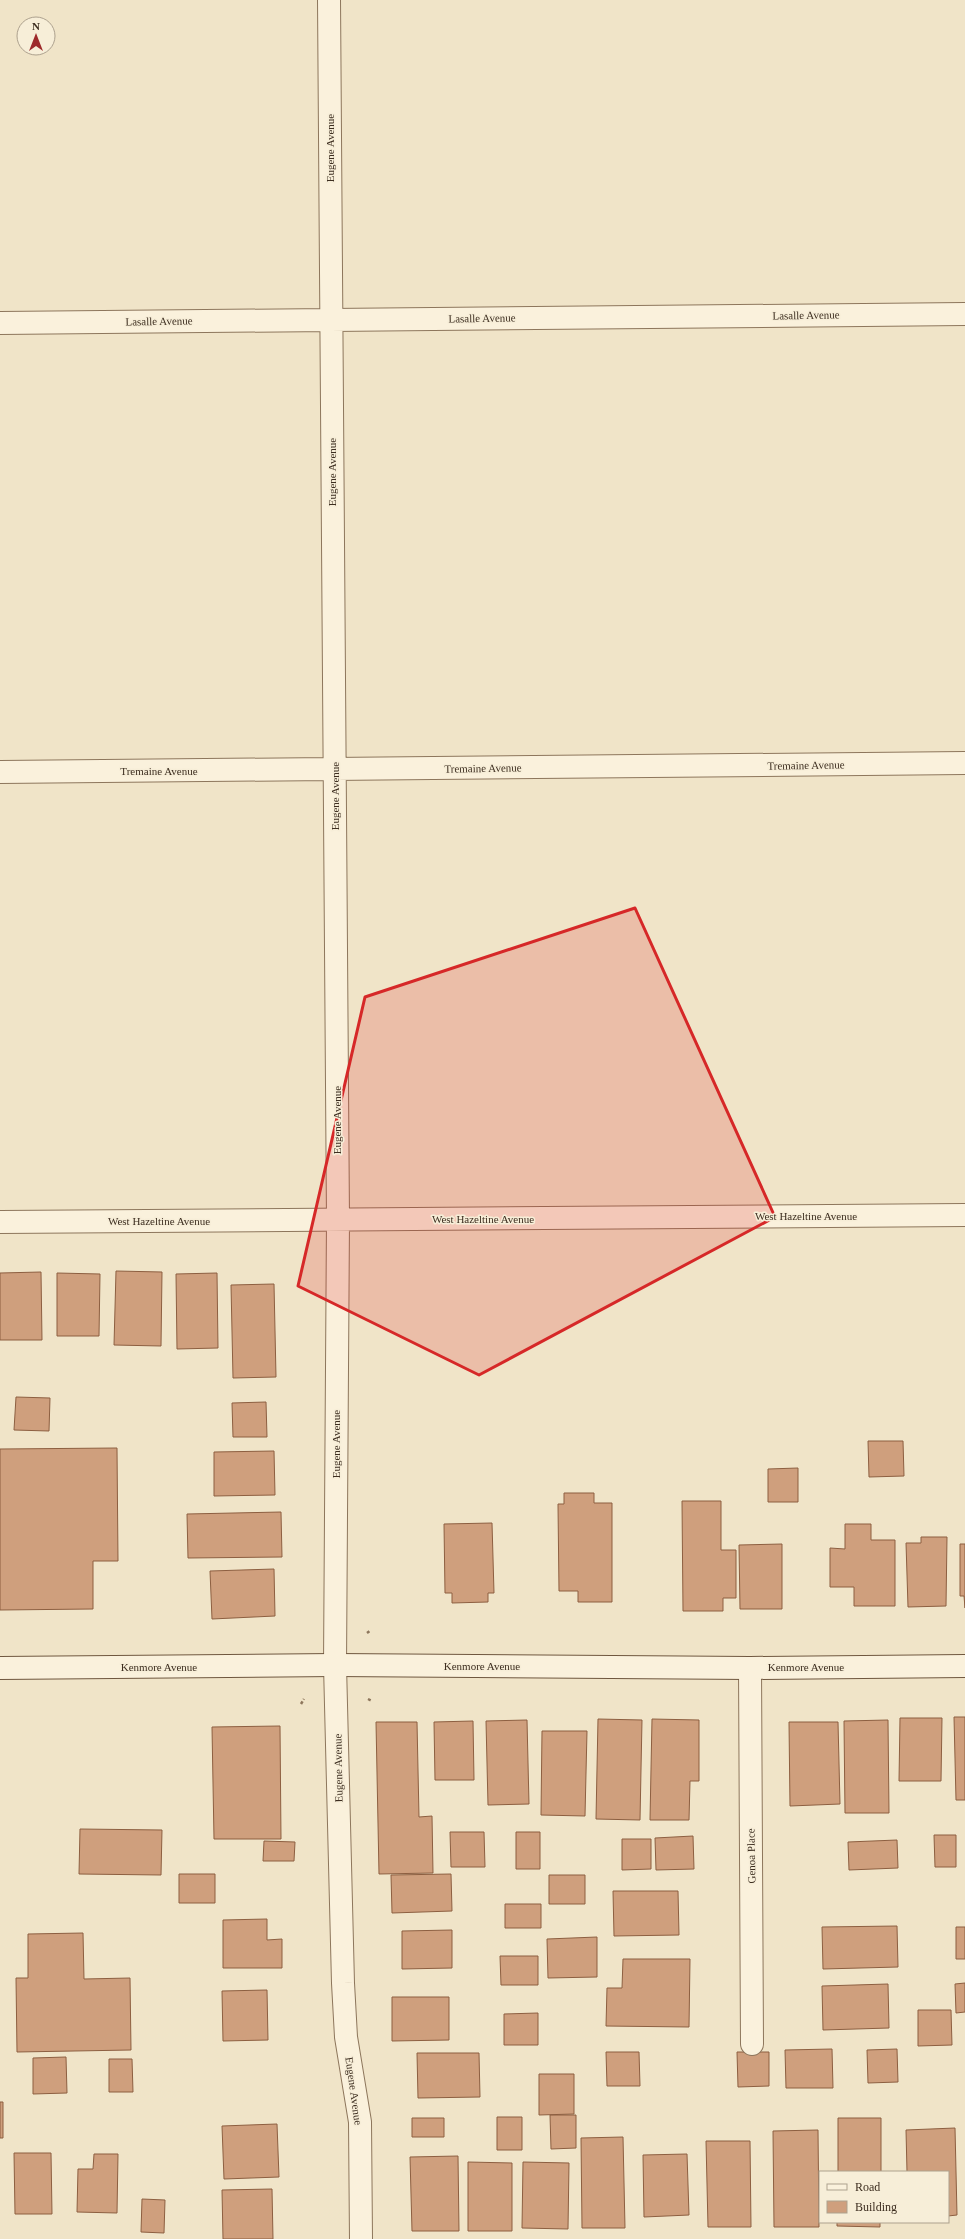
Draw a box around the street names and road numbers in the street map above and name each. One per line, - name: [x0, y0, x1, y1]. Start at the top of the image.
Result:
- street label: Eugene Avenue: [324, 114, 336, 182]
- street label: Lasalle Avenue: [772, 308, 840, 322]
- street label: Lasalle Avenue: [448, 311, 516, 325]
- street label: Lasalle Avenue: [125, 314, 193, 328]
- street label: Eugene Avenue: [326, 438, 338, 506]
- street label: Tremaine Avenue: [767, 758, 845, 772]
- street label: Tremaine Avenue: [444, 761, 522, 775]
- street label: Eugene Avenue: [329, 762, 341, 830]
- street label: Tremaine Avenue: [120, 765, 198, 777]
- street label: Eugene Avenue: [331, 1086, 343, 1154]
- street label: West Hazeltine Avenue: [755, 1210, 857, 1222]
- street label: West Hazeltine Avenue: [432, 1213, 534, 1225]
- street label: West Hazeltine Avenue: [108, 1215, 210, 1227]
- street label: Eugene Avenue: [330, 1410, 342, 1478]
- street label: Kenmore Avenue: [444, 1660, 520, 1672]
- street label: Kenmore Avenue: [121, 1661, 197, 1673]
- street label: Kenmore Avenue: [768, 1661, 844, 1673]
- street label: Eugene Avenue: [331, 1734, 345, 1802]
- street label: Genoa Place: [745, 1828, 757, 1884]
- street label: Eugene Avenue: [343, 2056, 365, 2126]

